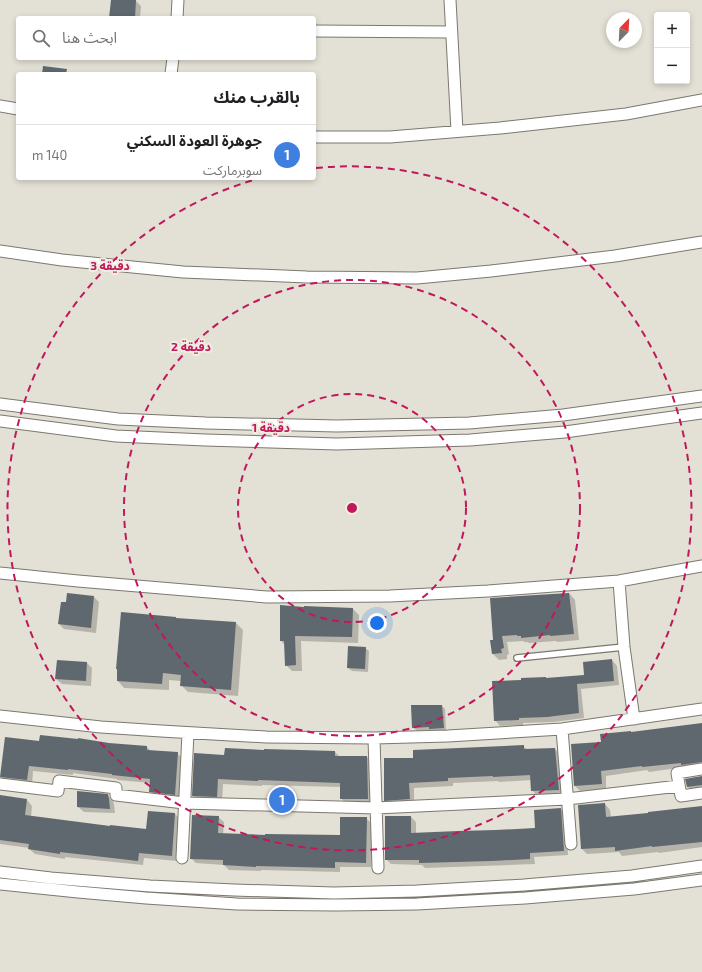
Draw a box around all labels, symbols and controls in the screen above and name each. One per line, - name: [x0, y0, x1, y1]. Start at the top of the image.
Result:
- north arrow: [606, 12, 642, 48]
- map controls: [654, 12, 690, 84]
- button: +: [654, 12, 690, 48]
- search box: [16, 16, 316, 60]
- icon: search: [30, 27, 52, 49]
- text: ابحث هنا: [62, 28, 117, 46]
- button: −: [654, 48, 690, 84]
- text: بالقرب منك: [213, 86, 300, 106]
- text: جوهرة العودة السكني: [127, 131, 262, 149]
- text: 140 m: [32, 147, 67, 163]
- text: 1: [284, 147, 290, 163]
- text: سوبرماركت: [203, 162, 262, 178]
- text: 3 دقيقة: [90, 258, 130, 273]
- text: 2 دقيقة: [171, 339, 211, 354]
- text: 1 دقيقة: [252, 420, 290, 435]
- centre of rings: [345, 501, 359, 515]
- your location: [367, 613, 387, 633]
- pin: 1: [269, 785, 295, 815]

